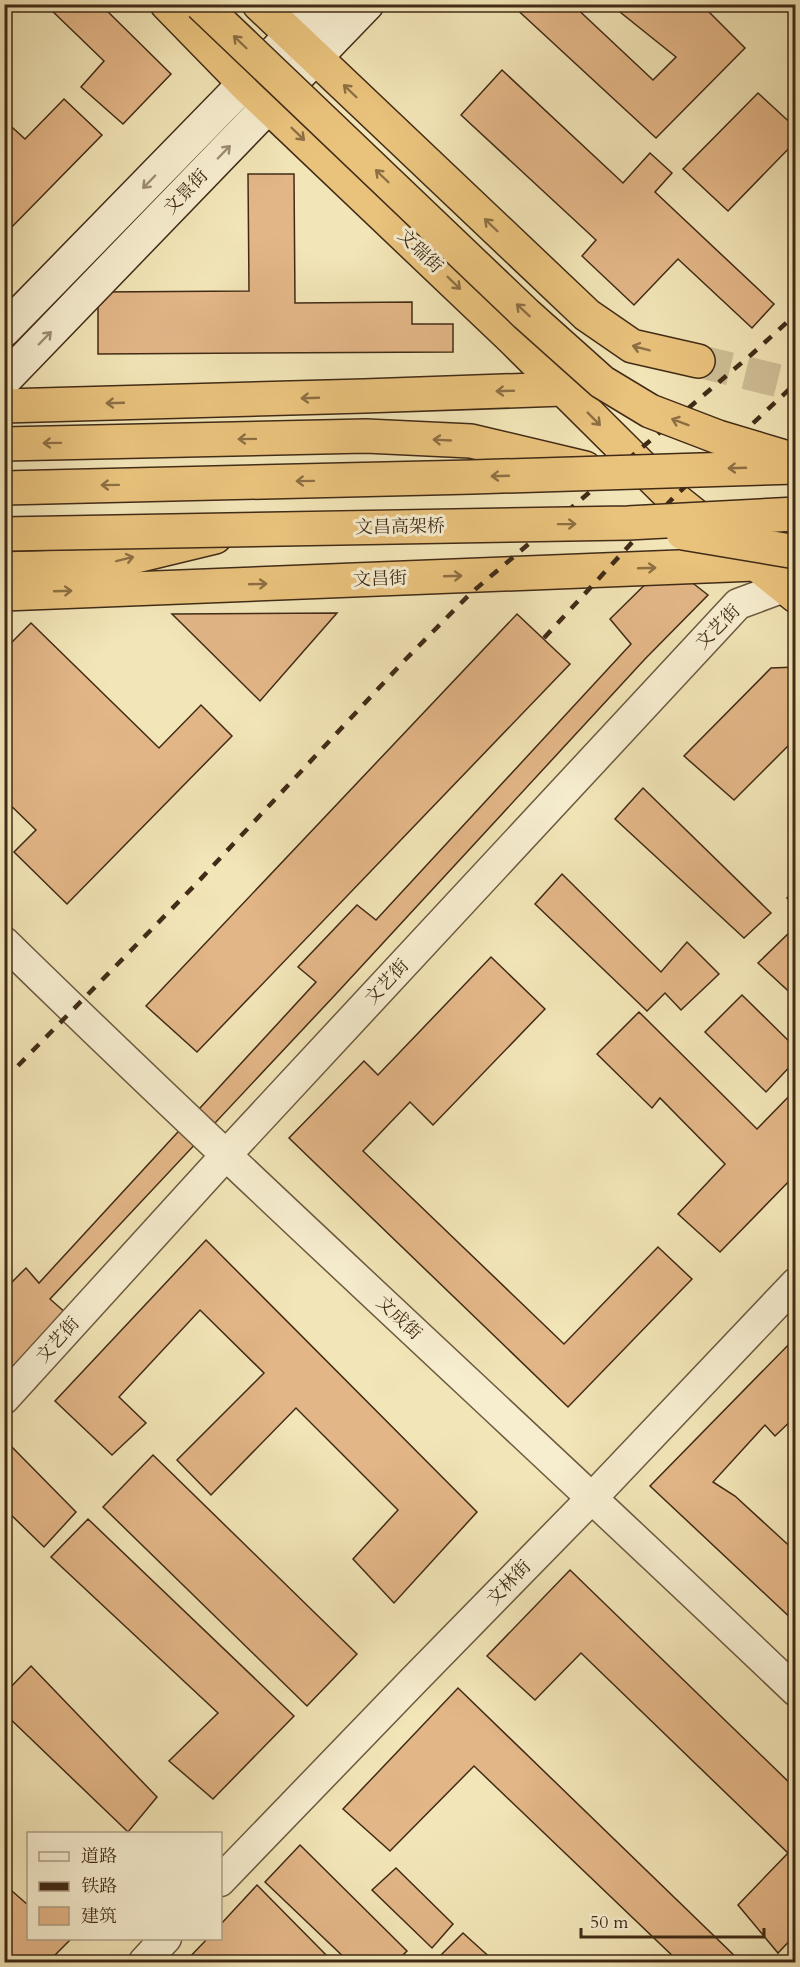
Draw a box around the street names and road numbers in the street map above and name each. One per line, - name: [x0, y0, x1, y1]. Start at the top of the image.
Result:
- street label: 文景街: [158, 164, 214, 220]
- street label: 文瑞街: [392, 223, 448, 279]
- street label: 文昌高架桥: [355, 514, 445, 540]
- street label: 文昌街: [353, 566, 407, 592]
- street label: 文艺街: [690, 599, 746, 655]
- street label: 文艺街: [359, 954, 415, 1010]
- street label: 文成街: [371, 1290, 427, 1346]
- street label: 文艺街: [31, 1312, 85, 1368]
- street label: 文林街: [481, 1555, 537, 1611]

